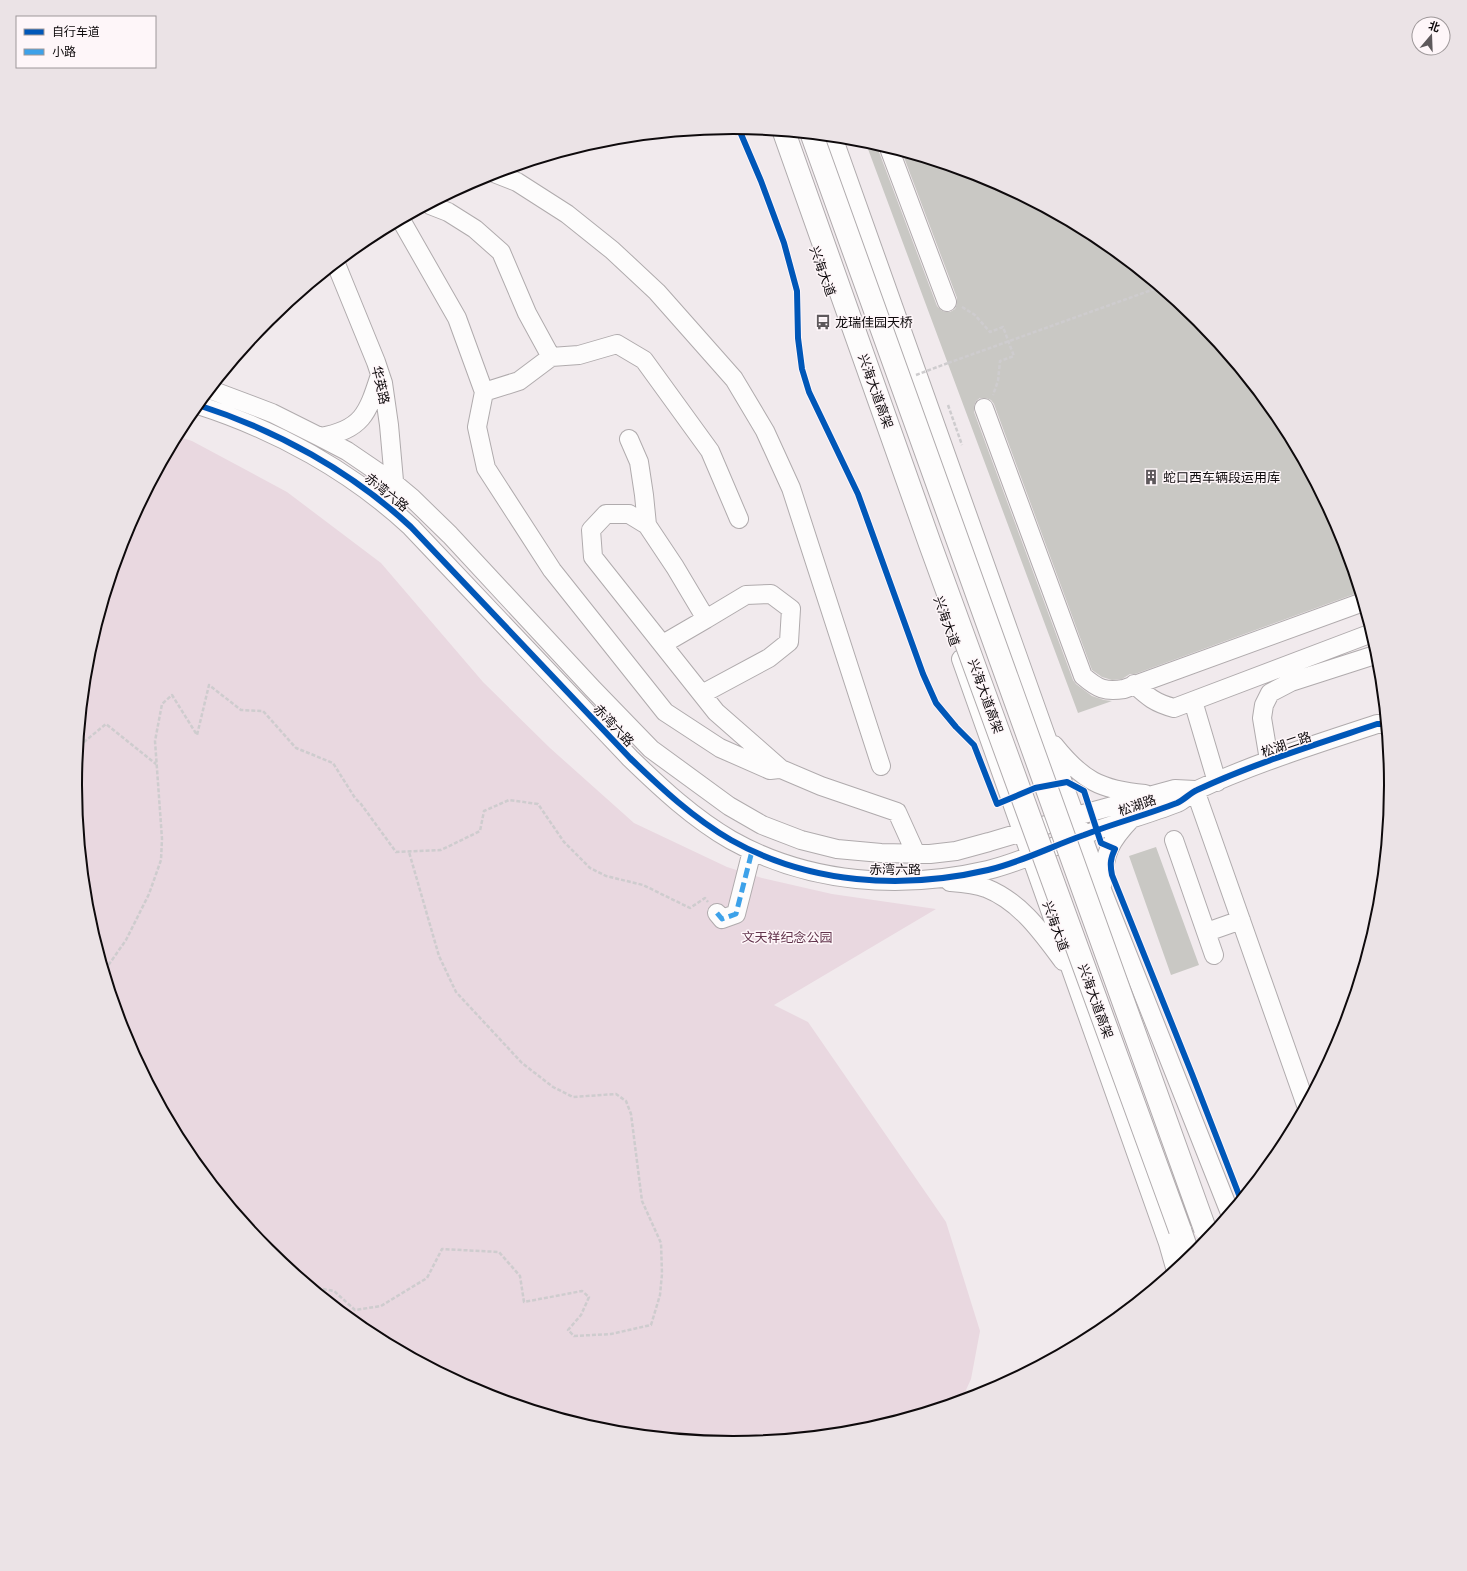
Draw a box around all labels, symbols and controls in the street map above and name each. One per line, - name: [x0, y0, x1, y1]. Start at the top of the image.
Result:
- legend: [16, 16, 156, 68]
- north arrow: [1411, 16, 1451, 56]
- text: 北: [1427, 18, 1442, 35]
- text: 自行车道: [52, 24, 100, 40]
- text: 小路: [52, 44, 76, 60]
- street label: 兴海大道: [806, 244, 839, 299]
- bus stop icon: 龙瑞佳园天桥: [814, 313, 832, 331]
- place label: 龙瑞佳园天桥: [835, 314, 913, 331]
- street label: 兴海大道高架: [854, 352, 897, 431]
- street label: 华英路: [368, 364, 393, 406]
- building icon: 蛇口西车辆段运用库: [1142, 468, 1160, 486]
- street label: 赤湾六路: [361, 469, 412, 515]
- place label: 蛇口西车辆段运用库: [1163, 469, 1280, 486]
- street label: 兴海大道: [930, 594, 963, 649]
- street label: 兴海大道高架: [964, 657, 1007, 736]
- street label: 赤湾六路: [590, 701, 638, 750]
- street label: 松湖二路: [1259, 728, 1314, 761]
- street label: 松湖路: [1116, 791, 1158, 820]
- street label: 赤湾六路: [869, 861, 921, 878]
- street label: 兴海大道: [1039, 899, 1072, 954]
- park label: 文天祥纪念公园: [741, 929, 833, 946]
- street label: 兴海大道高架: [1074, 962, 1117, 1041]

